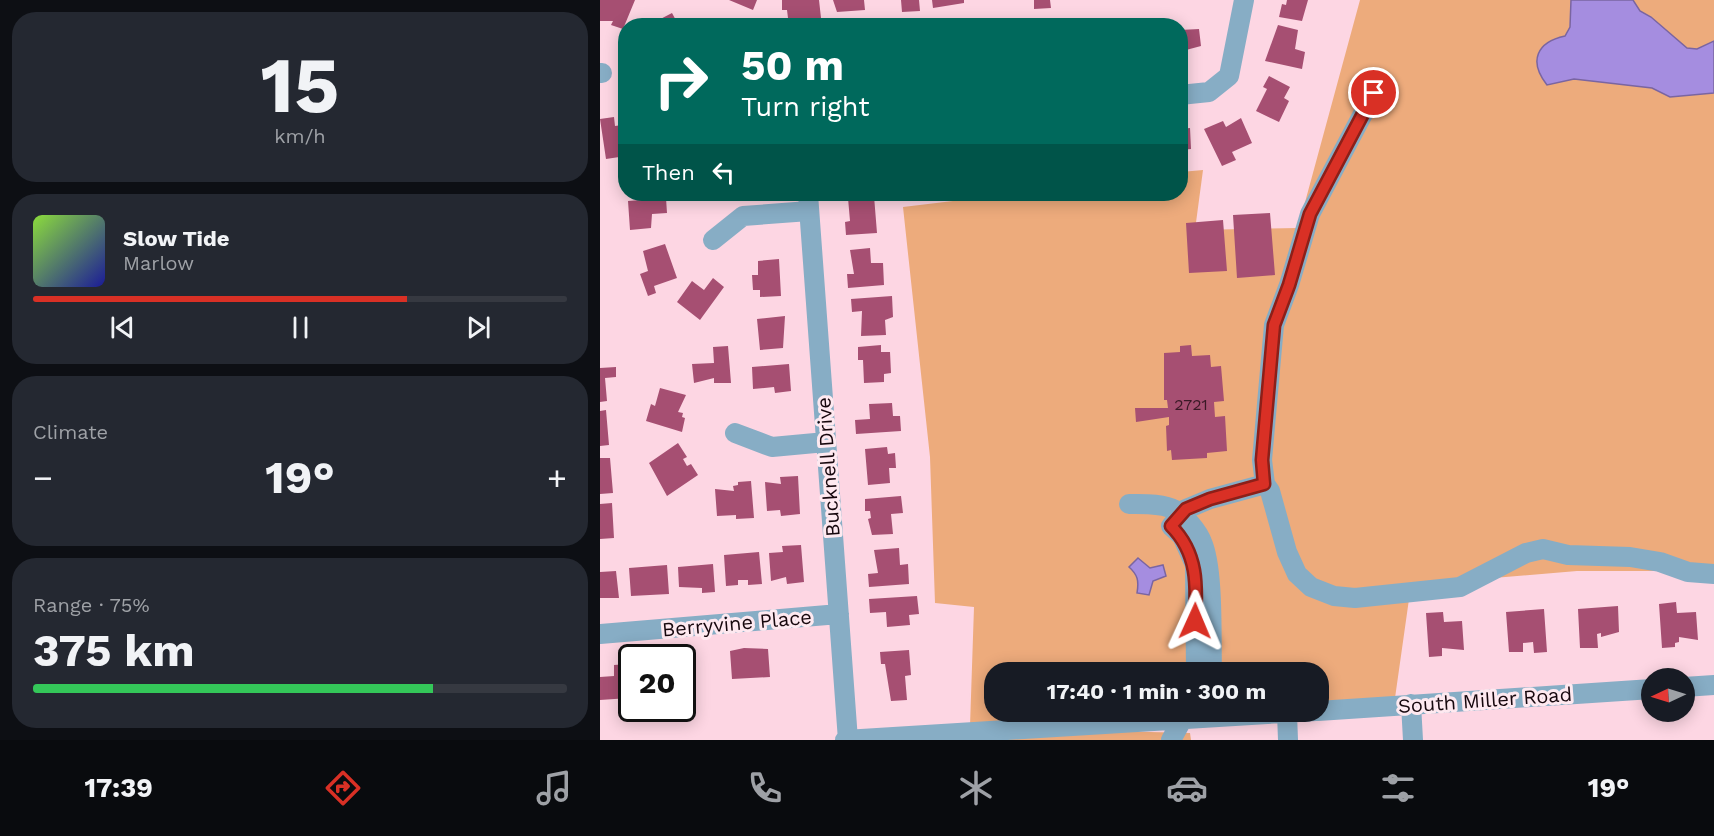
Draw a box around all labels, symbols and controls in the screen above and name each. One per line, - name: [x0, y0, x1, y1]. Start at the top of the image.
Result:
- text: 15: [260, 39, 340, 131]
- text: 50 m: [741, 41, 844, 90]
- icon: right: [642, 42, 720, 120]
- pin: [1348, 67, 1399, 118]
- icon: arrive: [1357, 76, 1390, 109]
- text: Turn right: [741, 91, 870, 123]
- text: km/h: [274, 124, 326, 148]
- icon: left: [707, 156, 740, 189]
- text: Then: [642, 160, 695, 185]
- text: Slow Tide: [123, 226, 230, 251]
- text: Marlow: [123, 251, 194, 275]
- icon: previous: [106, 311, 139, 344]
- icon: pause: [284, 311, 317, 344]
- icon: next: [462, 311, 495, 344]
- house number: 2721: [1174, 395, 1208, 414]
- street label: Bucknell Drive: [811, 396, 845, 538]
- text: Climate: [33, 420, 108, 444]
- text: 19°: [265, 451, 335, 504]
- text: −: [33, 458, 53, 497]
- text: +: [547, 458, 567, 497]
- position arrow: [1163, 589, 1227, 653]
- text: Range · 75%: [33, 593, 150, 617]
- street label: Berryvine Place: [661, 605, 813, 641]
- text: 375 km: [33, 624, 195, 677]
- speed limit sign: 20: [618, 644, 696, 722]
- north arrow: [1641, 668, 1695, 722]
- map controls: [1641, 668, 1695, 722]
- text: 17:40 · 1 min · 300 m: [1047, 679, 1266, 704]
- street label: South Miller Road: [1397, 682, 1573, 718]
- icon: directions: [322, 767, 364, 809]
- icon: music: [533, 767, 575, 809]
- icon: phone: [744, 767, 786, 809]
- icon: climate: [955, 767, 997, 809]
- icon: car: [1166, 767, 1208, 809]
- icon: filters: [1377, 767, 1419, 809]
- text: 17:39: [84, 772, 153, 804]
- text: 19°: [1588, 772, 1629, 804]

